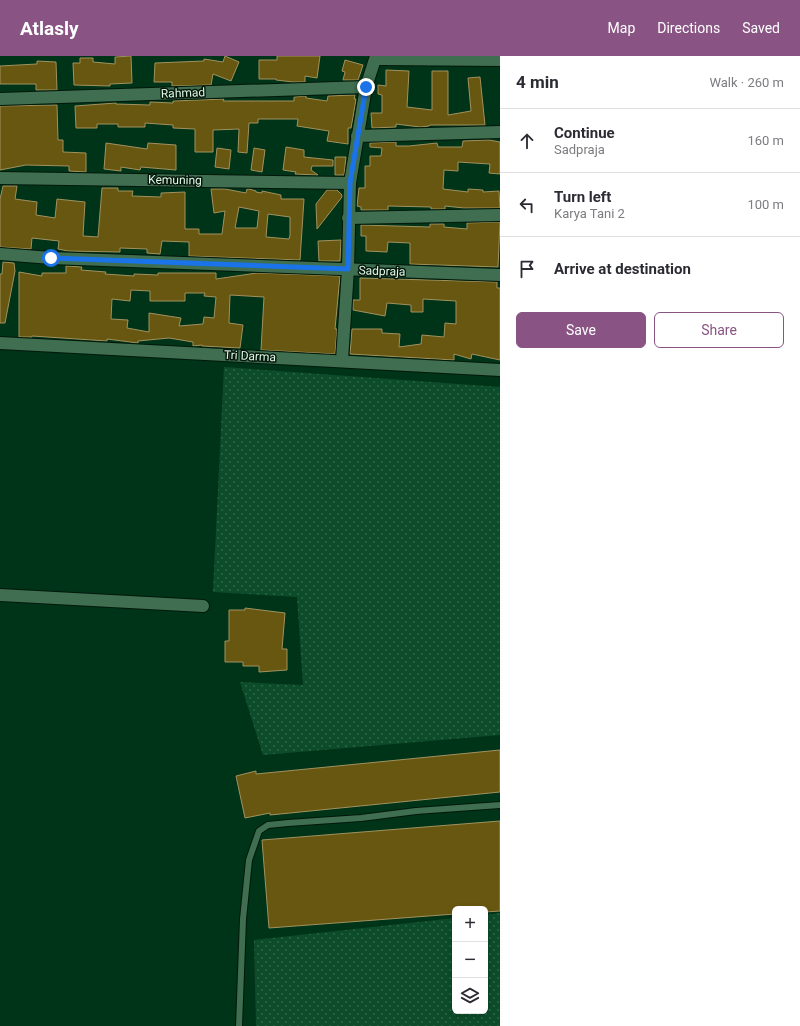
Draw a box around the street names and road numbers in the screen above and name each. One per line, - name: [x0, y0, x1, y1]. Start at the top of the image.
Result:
- street label: Rahmad: [161, 85, 205, 101]
- street label: Kemuning: [148, 173, 202, 187]
- street label: Sadpraja: [358, 263, 406, 279]
- street label: Tri Darma: [224, 348, 276, 364]

